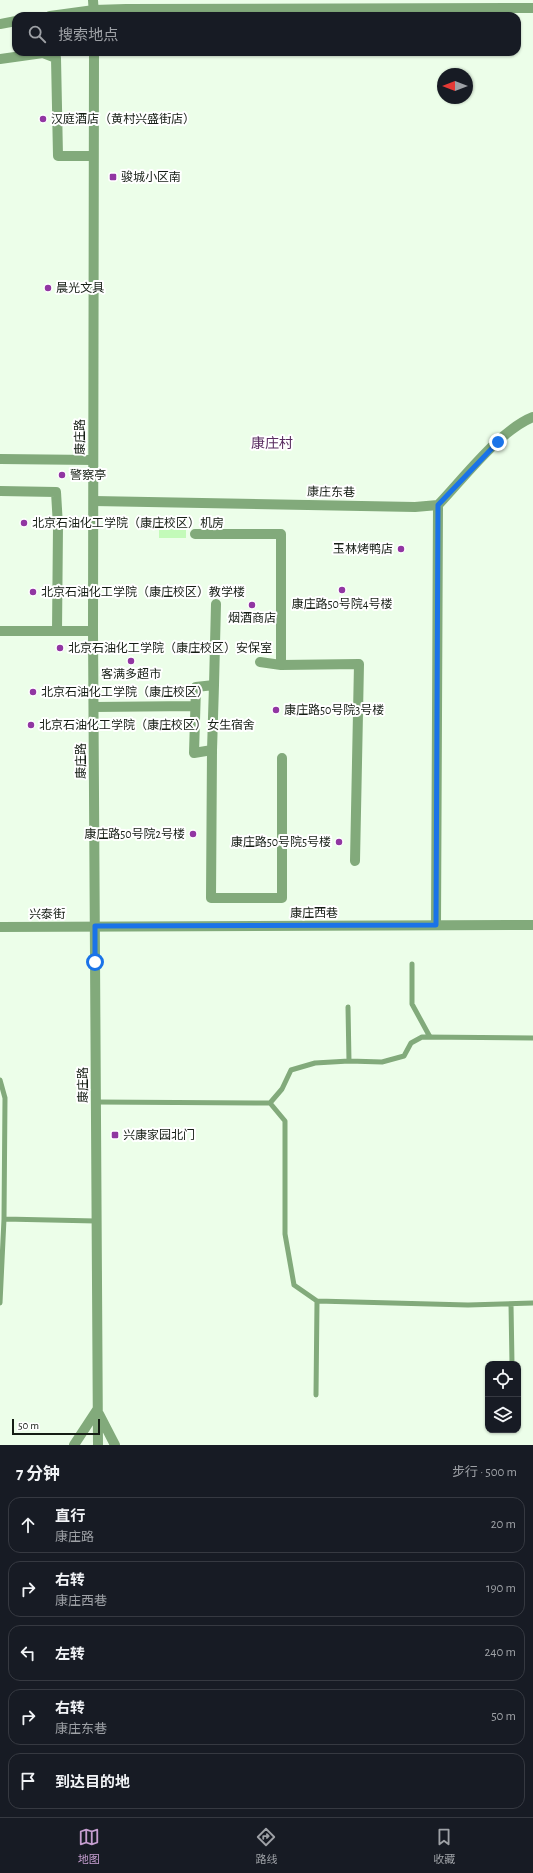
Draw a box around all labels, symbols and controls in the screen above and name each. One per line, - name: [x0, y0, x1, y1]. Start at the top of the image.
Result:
- search box: [12, 12, 521, 56]
- icon: search: [26, 23, 48, 45]
- text: 搜索地点: [58, 28, 118, 43]
- north arrow: [437, 68, 473, 104]
- place label: 汉庭酒店（黄村兴盛街店）: [51, 112, 195, 125]
- marker: 汉庭酒店（黄村兴盛街店）: [38, 114, 48, 124]
- place label: 骏城小区南: [121, 170, 181, 183]
- marker: 骏城小区南: [108, 172, 118, 182]
- place label: 晨光文具: [56, 281, 104, 294]
- marker: 晨光文具: [43, 283, 53, 293]
- street label: 康庄路: [73, 419, 86, 455]
- route end: [489, 433, 507, 451]
- district label: 康庄村: [251, 435, 293, 451]
- place label: 警察亭: [70, 468, 106, 481]
- marker: 警察亭: [57, 470, 67, 480]
- street label: 康庄东巷: [307, 485, 355, 498]
- place label: 北京石油化工学院（康庄校区）机房: [32, 516, 224, 529]
- marker: 北京石油化工学院（康庄校区）机房: [19, 518, 29, 528]
- place label: 玉林烤鸭店: [333, 542, 393, 555]
- marker: 玉林烤鸭店: [396, 544, 406, 554]
- place label: 北京石油化工学院（康庄校区）教学楼: [41, 585, 245, 598]
- marker: 康庄路50号院4号楼: [337, 585, 347, 595]
- marker: 北京石油化工学院（康庄校区）教学楼: [28, 587, 38, 597]
- place label: 康庄路50号院4号楼: [291, 597, 393, 610]
- marker: 烟酒商店: [247, 600, 257, 610]
- place label: 烟酒商店: [228, 611, 276, 624]
- place label: 北京石油化工学院（康庄校区）安保室: [68, 641, 272, 654]
- marker: 北京石油化工学院（康庄校区）安保室: [55, 643, 65, 653]
- marker: 客满多超市: [126, 656, 136, 666]
- place label: 客满多超市: [101, 667, 161, 680]
- place label: 北京石油化工学院（康庄校区）: [41, 685, 209, 698]
- marker: 北京石油化工学院（康庄校区）: [28, 687, 38, 697]
- place label: 康庄路50号院3号楼: [284, 703, 384, 716]
- marker: 康庄路50号院3号楼: [271, 705, 281, 715]
- place label: 北京石油化工学院（康庄校区）女生宿舍: [39, 718, 255, 731]
- marker: 北京石油化工学院（康庄校区）女生宿舍: [26, 720, 36, 730]
- street label: 康庄路: [74, 743, 87, 779]
- place label: 康庄路50号院2号楼: [84, 827, 185, 840]
- marker: 康庄路50号院2号楼: [188, 829, 198, 839]
- place label: 康庄路50号院5号楼: [231, 835, 331, 848]
- marker: 康庄路50号院5号楼: [334, 837, 344, 847]
- street label: 康庄西巷: [290, 906, 338, 919]
- street label: 兴泰街: [29, 907, 65, 920]
- route start: [86, 953, 104, 971]
- street label: 康庄路: [76, 1067, 89, 1103]
- place label: 兴康家园北门: [123, 1128, 195, 1141]
- marker: 兴康家园北门: [110, 1130, 120, 1140]
- map controls: [485, 1361, 521, 1433]
- button: locate: [485, 1361, 521, 1397]
- button: layers: [485, 1397, 521, 1433]
- scale bar: [12, 1417, 100, 1436]
- text: 50 m: [18, 1420, 39, 1431]
- text: 7 分钟: [16, 1465, 60, 1482]
- text: 步行 · 500 m: [452, 1466, 517, 1479]
- text: 直行: [55, 1509, 85, 1524]
- icon: ahead: [17, 1514, 39, 1536]
- text: 20 m: [491, 1518, 516, 1531]
- text: 康庄路: [55, 1531, 94, 1544]
- text: 右转: [55, 1573, 85, 1588]
- icon: right: [17, 1578, 39, 1600]
- text: 190 m: [486, 1582, 516, 1595]
- text: 康庄西巷: [55, 1595, 107, 1608]
- icon: left: [17, 1642, 39, 1664]
- text: 240 m: [484, 1646, 516, 1659]
- text: 左转: [55, 1647, 85, 1662]
- text: 右转: [55, 1701, 85, 1716]
- icon: right: [17, 1706, 39, 1728]
- text: 50 m: [491, 1710, 516, 1723]
- text: 康庄东巷: [55, 1723, 107, 1736]
- icon: arrive: [17, 1770, 39, 1792]
- text: 到达目的地: [55, 1775, 130, 1790]
- tab: 地图: [78, 1826, 100, 1866]
- tab: 路线: [255, 1826, 277, 1866]
- tab: 收藏: [433, 1826, 455, 1866]

